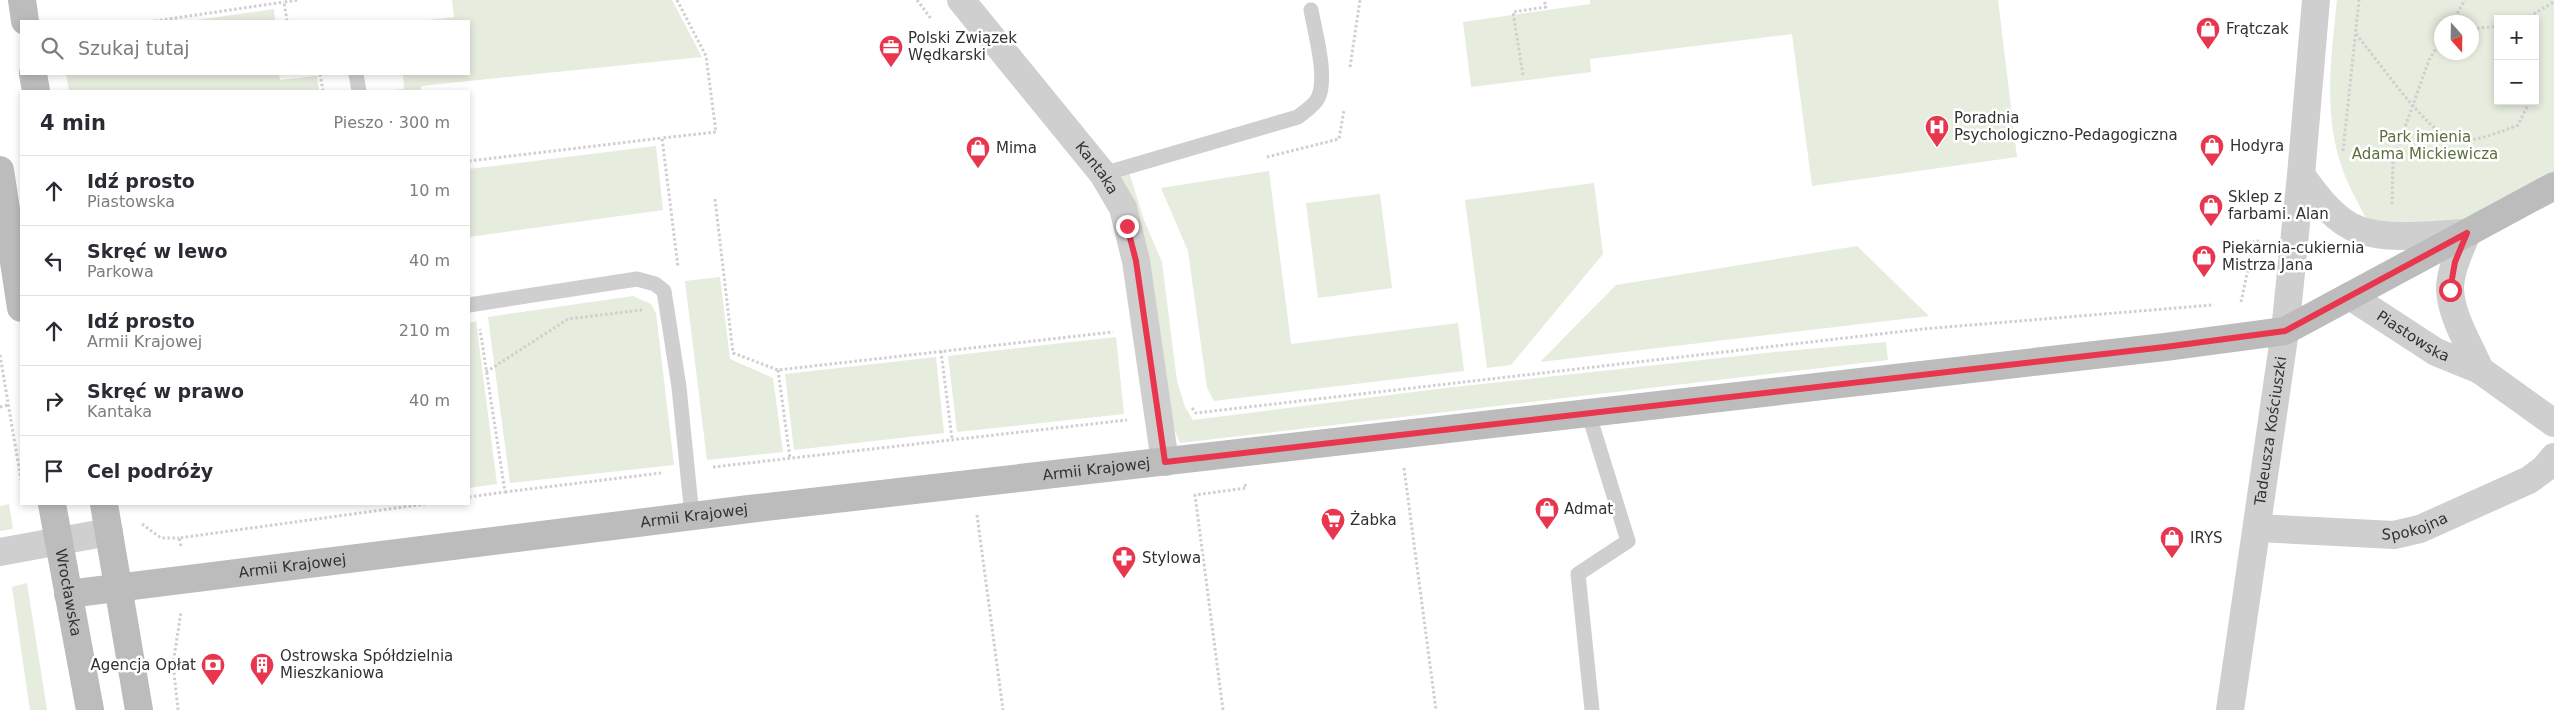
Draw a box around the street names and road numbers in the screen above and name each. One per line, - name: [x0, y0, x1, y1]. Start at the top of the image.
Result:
- street label: Kantaka: [1071, 138, 1122, 197]
- street label: Piastowska: [2373, 307, 2452, 366]
- street label: Tadeusza Kościuszki: [2251, 355, 2290, 508]
- street label: Armii Krajowej: [1042, 454, 1151, 484]
- street label: Armii Krajowej: [639, 500, 749, 531]
- street label: Spokojna: [2381, 509, 2450, 544]
- street label: Wrocławska: [51, 547, 85, 638]
- street label: Armii Krajowej: [237, 550, 347, 582]

